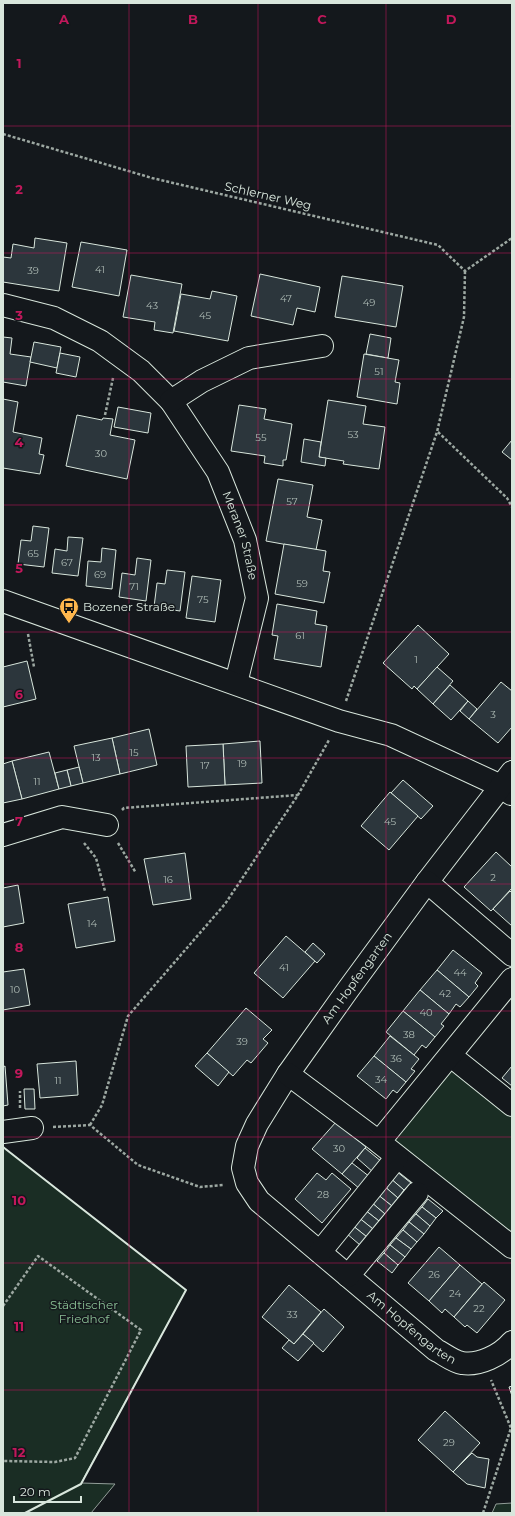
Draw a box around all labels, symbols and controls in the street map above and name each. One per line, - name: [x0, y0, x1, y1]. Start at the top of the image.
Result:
- text: A: [58, 11, 70, 27]
- text: B: [188, 11, 198, 27]
- text: C: [317, 11, 327, 27]
- text: D: [446, 11, 457, 27]
- text: 1: [16, 55, 22, 71]
- street label: Schlerner Weg: [223, 178, 313, 213]
- text: 2: [15, 181, 23, 197]
- house number: 41: [95, 263, 105, 276]
- house number: 39: [27, 264, 39, 277]
- house number: 47: [280, 292, 292, 305]
- house number: 49: [363, 296, 375, 309]
- house number: 43: [146, 299, 158, 312]
- text: 3: [14, 307, 23, 323]
- house number: 45: [199, 309, 211, 322]
- house number: 51: [374, 365, 384, 378]
- house number: 53: [347, 428, 359, 441]
- house number: 55: [255, 431, 267, 444]
- text: 4: [15, 434, 24, 450]
- house number: 30: [95, 447, 108, 460]
- street label: Meraner Straße: [219, 489, 261, 581]
- house number: 57: [286, 495, 298, 508]
- house number: 65: [27, 547, 39, 560]
- house number: 67: [61, 556, 73, 569]
- text: 5: [15, 560, 23, 576]
- house number: 69: [94, 568, 106, 581]
- house number: 59: [296, 577, 308, 590]
- house number: 71: [129, 580, 139, 593]
- house number: 75: [197, 593, 209, 606]
- bus stop icon: Bozener Straße: [58, 596, 80, 624]
- place label: Bozener Straße: [83, 599, 175, 614]
- house number: 61: [295, 629, 305, 642]
- house number: 1: [414, 653, 418, 666]
- text: 6: [15, 686, 24, 702]
- house number: 3: [490, 708, 496, 721]
- house number: 15: [129, 746, 139, 759]
- house number: 13: [91, 751, 101, 764]
- house number: 19: [237, 757, 247, 770]
- house number: 17: [200, 759, 210, 772]
- house number: 11: [33, 775, 41, 788]
- text: 7: [15, 813, 23, 829]
- house number: 45: [384, 815, 396, 828]
- house number: 2: [490, 871, 496, 884]
- house number: 16: [163, 873, 173, 886]
- house number: 14: [87, 917, 97, 930]
- street label: Am Hopfengarten: [318, 929, 395, 1026]
- text: 8: [15, 939, 24, 955]
- house number: 41: [279, 961, 289, 974]
- house number: 44: [453, 966, 467, 979]
- house number: 10: [10, 983, 20, 996]
- house number: 42: [439, 987, 451, 1000]
- house number: 40: [419, 1006, 433, 1019]
- house number: 38: [403, 1028, 415, 1041]
- house number: 39: [236, 1035, 248, 1048]
- house number: 36: [390, 1052, 402, 1065]
- text: 9: [15, 1065, 23, 1081]
- house number: 34: [375, 1073, 388, 1086]
- house number: 11: [54, 1074, 62, 1087]
- house number: 30: [333, 1142, 346, 1155]
- house number: 28: [317, 1188, 329, 1201]
- text: 10: [12, 1192, 26, 1208]
- house number: 26: [428, 1268, 440, 1281]
- street label: Am Hopfengarten: [364, 1287, 459, 1367]
- house number: 24: [449, 1287, 461, 1300]
- park label: Städtischer Friedhof: [50, 1297, 118, 1326]
- house number: 22: [473, 1302, 485, 1315]
- house number: 33: [286, 1308, 298, 1321]
- text: 11: [14, 1318, 24, 1334]
- house number: 29: [443, 1436, 455, 1449]
- text: 12: [13, 1444, 26, 1460]
- scale bar: [14, 1478, 81, 1504]
- text: 20 m: [20, 1484, 51, 1499]

